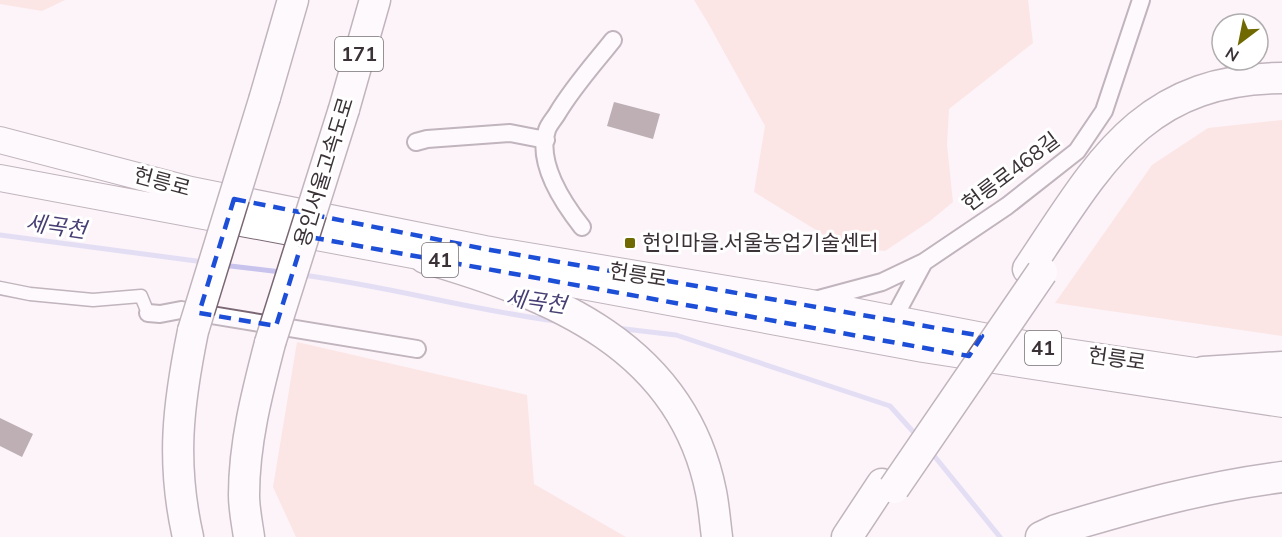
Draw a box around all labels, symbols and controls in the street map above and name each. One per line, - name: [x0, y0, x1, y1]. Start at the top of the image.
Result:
- north arrow: [1210, 12, 1270, 72]
- road number: 171: [335, 37, 383, 71]
- text: N: [1222, 43, 1242, 66]
- street label: 용인서울고속도로: [288, 94, 358, 249]
- street label: 헌릉로468길: [957, 126, 1064, 216]
- street label: 헌릉로: [131, 161, 194, 201]
- water label: 세곡천: [24, 208, 91, 244]
- place label: 헌인마을.서울농업기술센터: [642, 229, 879, 255]
- marker: 헌인마을.서울농업기술센터: [623, 236, 637, 250]
- road number: 41: [422, 243, 458, 277]
- street label: 헌릉로: [607, 257, 669, 291]
- water label: 세곡천: [504, 283, 571, 319]
- road number: 41: [1025, 331, 1061, 365]
- street label: 헌릉로: [1087, 341, 1148, 375]

